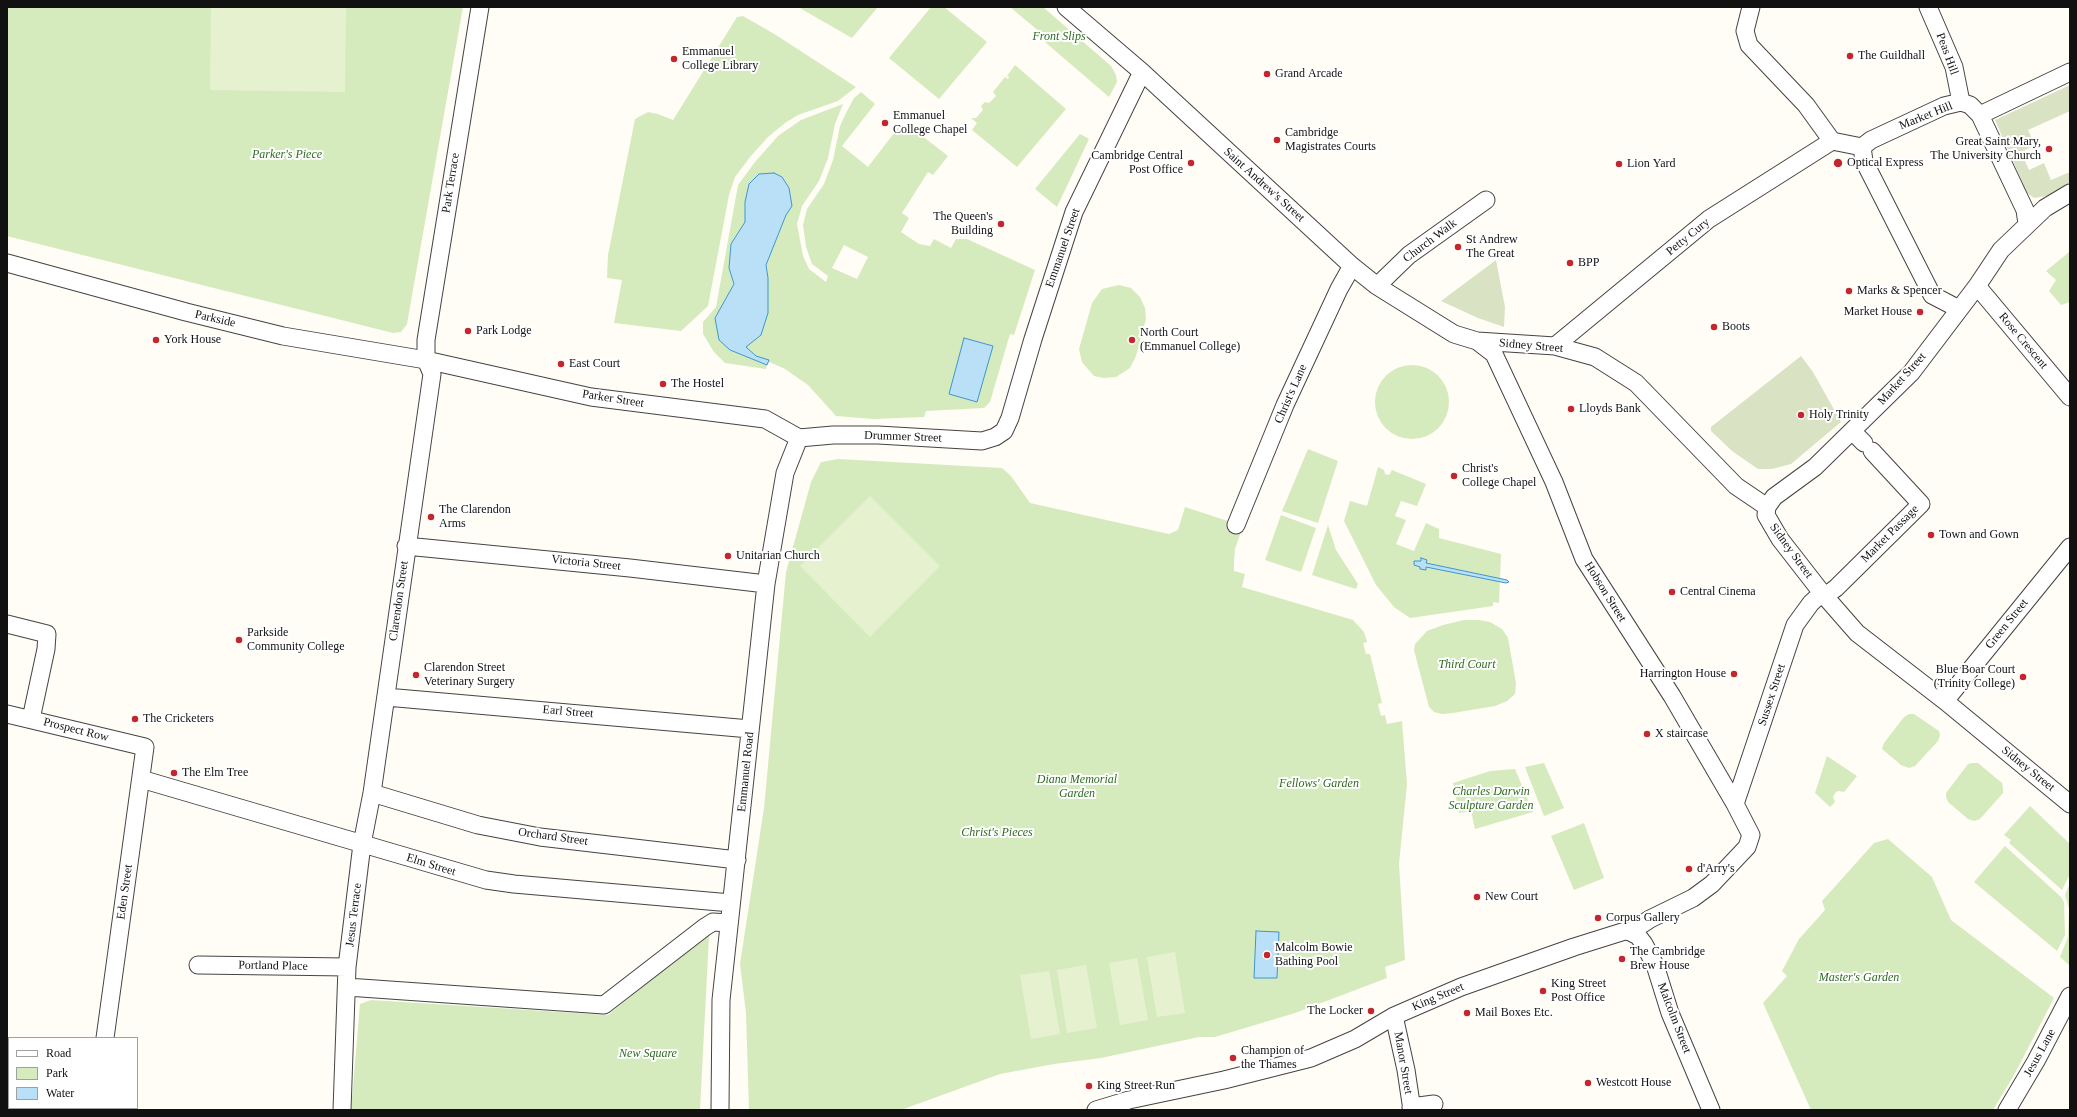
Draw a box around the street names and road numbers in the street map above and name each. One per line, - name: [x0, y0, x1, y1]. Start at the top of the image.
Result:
- street label: Peas Hill: [1933, 31, 1961, 77]
- street label: Market Hill: [1897, 99, 1955, 133]
- street label: Saint Andrew's Street: [1220, 145, 1308, 225]
- street label: Park Terrace: [439, 152, 463, 214]
- street label: Emmanuel Street: [1043, 206, 1083, 290]
- street label: Petty Cury: [1663, 215, 1713, 259]
- street label: Church Walk: [1400, 216, 1460, 266]
- street label: Parkside: [193, 307, 237, 331]
- street label: Rose Crescent: [1995, 310, 2051, 372]
- street label: Sidney Street: [1498, 336, 1564, 356]
- street label: Market Street: [1875, 350, 1929, 408]
- street label: Christ's Lane: [1272, 362, 1310, 426]
- street label: Parker Street: [581, 387, 645, 411]
- street label: Drummer Street: [864, 428, 942, 446]
- street label: Market Passage: [1858, 502, 1922, 566]
- street label: Sidney Street: [1766, 521, 1816, 581]
- street label: Victoria Street: [551, 552, 621, 574]
- street label: Hobson Street: [1581, 559, 1629, 625]
- street label: Clarendon Street: [386, 560, 412, 642]
- street label: Green Street: [1982, 596, 2032, 652]
- street label: Sussex Street: [1755, 662, 1789, 728]
- street label: Earl Street: [542, 703, 594, 721]
- street label: Prospect Row: [42, 715, 110, 745]
- street label: Emmanuel Road: [735, 731, 757, 813]
- street label: Sidney Street: [1998, 743, 2058, 795]
- street label: Orchard Street: [517, 825, 589, 849]
- street label: Elm Street: [405, 851, 457, 879]
- street label: Eden Street: [114, 863, 136, 921]
- street label: Jesus Terrace: [343, 882, 365, 948]
- street label: Portland Place: [238, 958, 308, 974]
- street label: King Street: [1410, 980, 1466, 1014]
- street label: Malcolm Street: [1654, 981, 1694, 1055]
- street label: Jesus Lane: [2021, 1027, 2059, 1079]
- street label: Manor Street: [1390, 1031, 1416, 1095]

